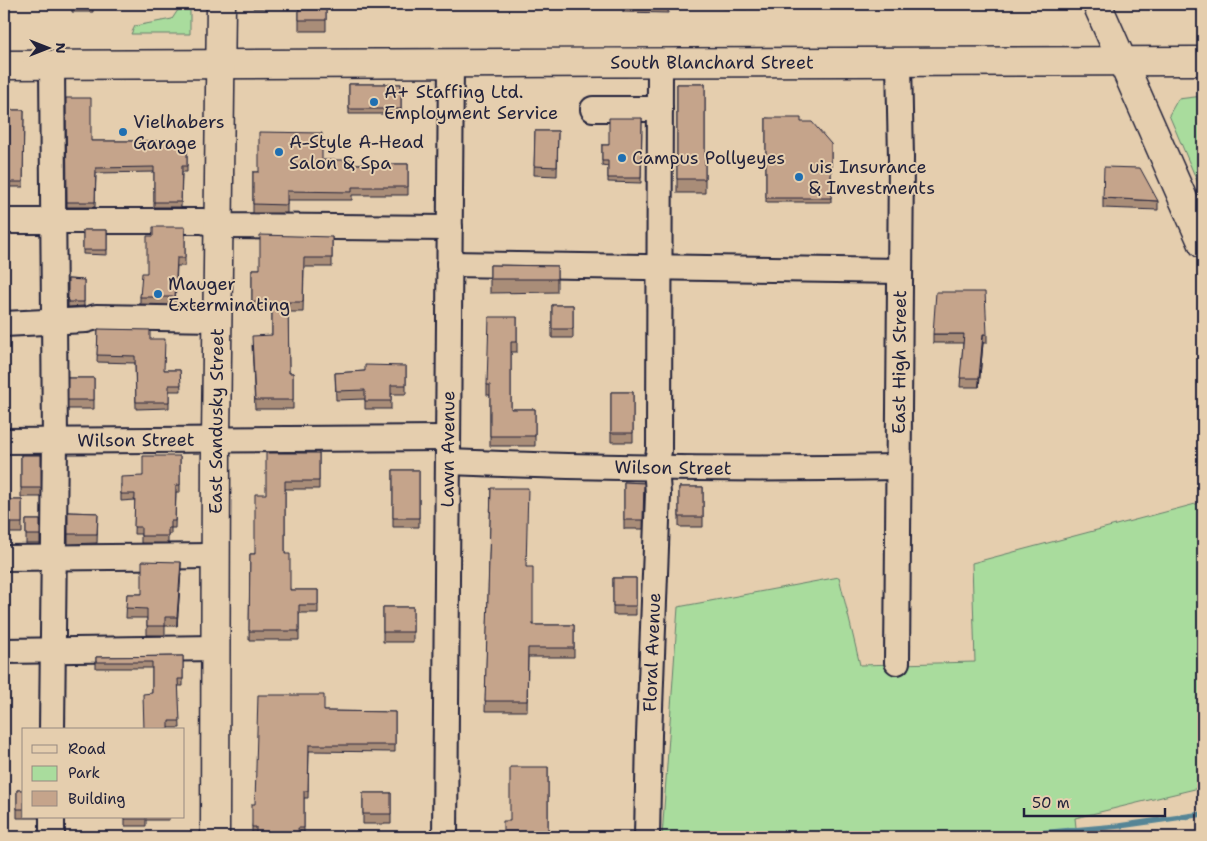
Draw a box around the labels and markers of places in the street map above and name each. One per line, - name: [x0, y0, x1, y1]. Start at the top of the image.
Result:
- place label: A+ Staffing Ltd. Employment Service: [384, 80, 558, 125]
- marker: A+ Staffing Ltd. Employment Service: [368, 96, 380, 108]
- place label: Vielhabers Garage: [133, 110, 225, 155]
- marker: Vielhabers Garage: [117, 126, 129, 138]
- place label: A-Style A-Head Salon & Spa: [289, 130, 424, 175]
- marker: A-Style A-Head Salon & Spa: [273, 146, 285, 158]
- place label: Campus Pollyeyes: [632, 146, 785, 170]
- marker: Campus Pollyeyes: [616, 152, 628, 164]
- place label: uis Insurance & Investments: [809, 155, 935, 200]
- marker: uis Insurance & Investments: [793, 171, 805, 183]
- place label: Mauger Exterminating: [168, 272, 290, 317]
- marker: Mauger Exterminating: [152, 288, 164, 300]

